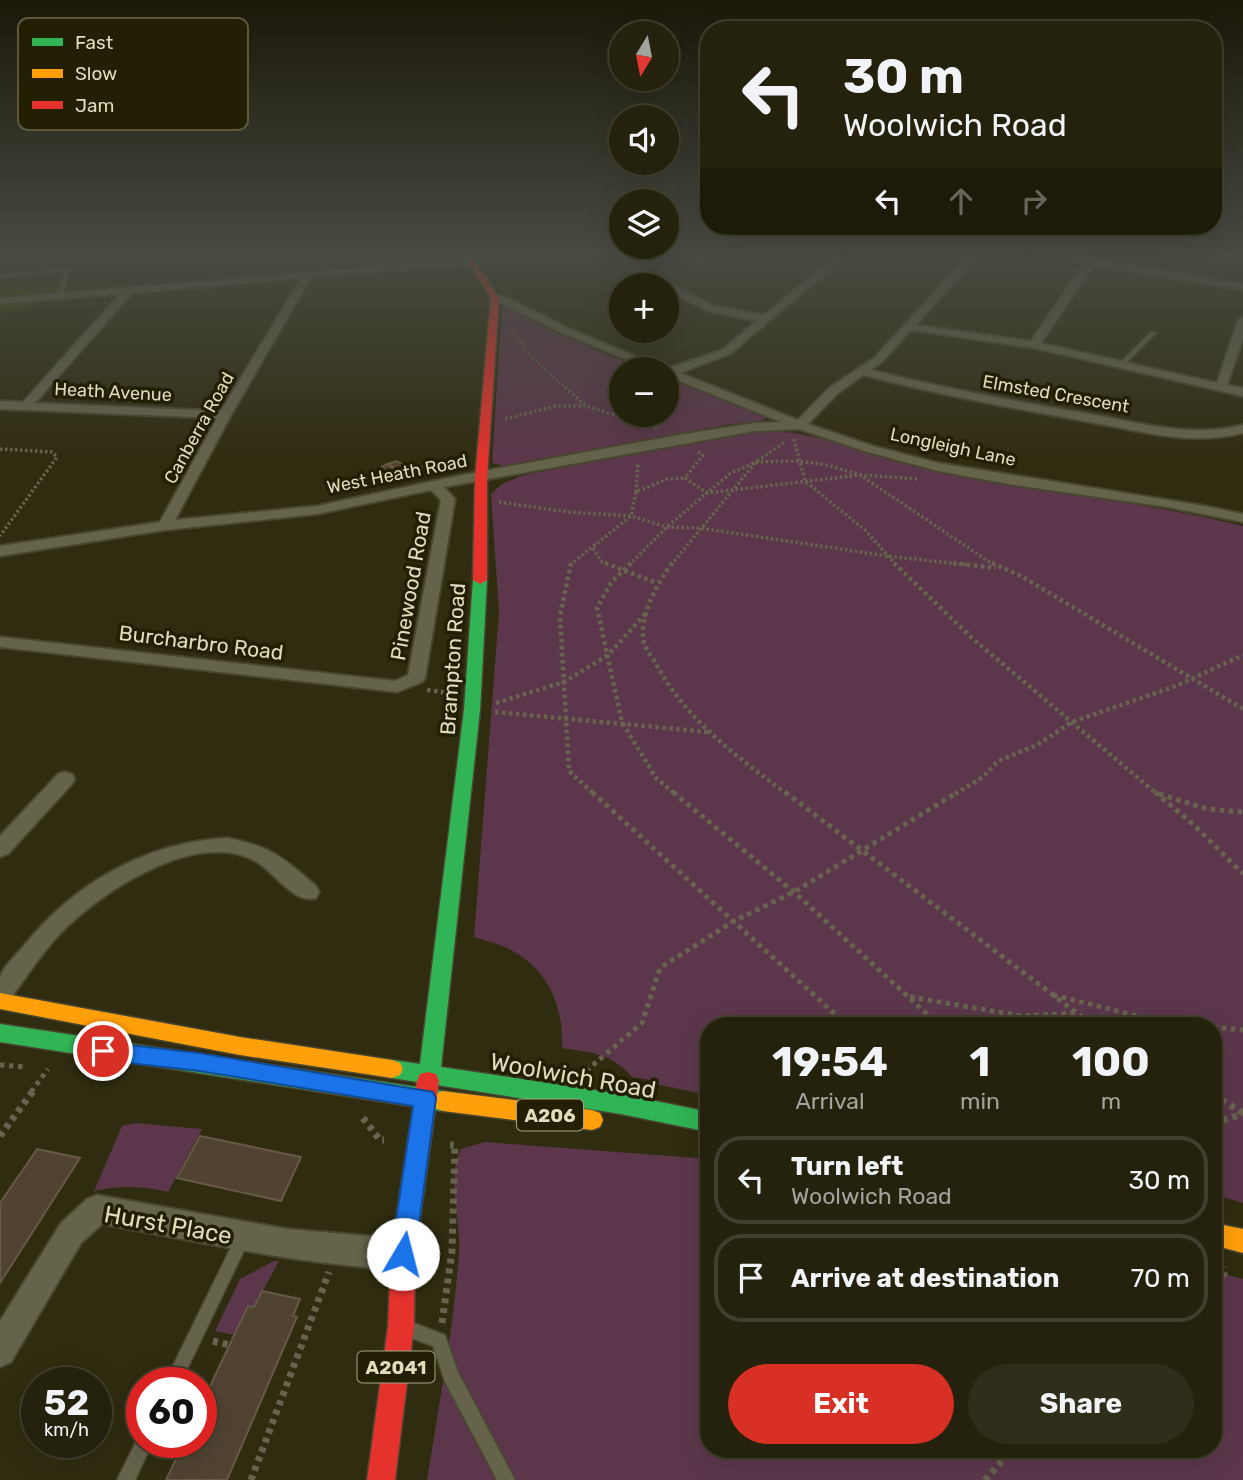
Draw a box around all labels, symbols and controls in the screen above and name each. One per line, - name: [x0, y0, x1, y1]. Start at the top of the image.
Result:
- legend: [18, 18, 248, 130]
- north arrow: [609, 21, 679, 91]
- map controls: [609, 21, 679, 427]
- text: Fast: [75, 31, 114, 54]
- text: 30 m: [843, 47, 964, 105]
- icon: left: [728, 49, 819, 140]
- text: Slow: [75, 62, 117, 85]
- text: Jam: [75, 94, 114, 117]
- button: sound: [609, 105, 679, 175]
- text: Woolwich Road: [843, 106, 1067, 144]
- icon: left: [869, 182, 907, 220]
- icon: ahead: [942, 182, 980, 220]
- icon: right: [1015, 182, 1053, 220]
- button: layers: [609, 189, 679, 259]
- button: +: [609, 273, 679, 343]
- button: −: [609, 357, 679, 427]
- street label: Canberra Road: [159, 368, 239, 488]
- street label: Elmsted Crescent: [981, 370, 1131, 418]
- street label: Heath Avenue: [54, 378, 172, 406]
- street label: Longleigh Lane: [888, 423, 1018, 471]
- street label: West Heath Road: [325, 450, 469, 498]
- street label: Pinewood Road: [385, 509, 436, 662]
- street label: Brampton Road: [435, 582, 470, 736]
- street label: Burcharbro Road: [117, 620, 285, 665]
- pin: [73, 1021, 133, 1081]
- icon: arrive: [84, 1032, 122, 1070]
- text: 19:54: [772, 1037, 888, 1087]
- text: 1: [969, 1037, 990, 1087]
- text: 100: [1072, 1037, 1150, 1087]
- street label: Woolwich Road: [488, 1048, 658, 1104]
- text: Arrival: [795, 1087, 864, 1115]
- text: min: [960, 1087, 1000, 1115]
- text: m: [1101, 1087, 1121, 1115]
- road number: A206: [517, 1100, 583, 1130]
- text: Turn left: [791, 1151, 903, 1182]
- icon: left: [732, 1161, 770, 1199]
- text: 30 m: [1128, 1165, 1190, 1196]
- text: Woolwich Road: [791, 1182, 952, 1210]
- street label: Hurst Place: [102, 1200, 234, 1250]
- position arrow: [366, 1217, 440, 1291]
- icon: arrive: [732, 1259, 770, 1297]
- text: Arrive at destination: [791, 1263, 1059, 1294]
- text: 70 m: [1131, 1263, 1190, 1294]
- road number: A2041: [358, 1352, 434, 1382]
- button: Exit: [728, 1364, 954, 1444]
- button: Share: [968, 1364, 1194, 1444]
- speed limit sign: 60: [126, 1367, 217, 1458]
- text: 52: [44, 1382, 89, 1424]
- text: km/h: [44, 1419, 89, 1441]

